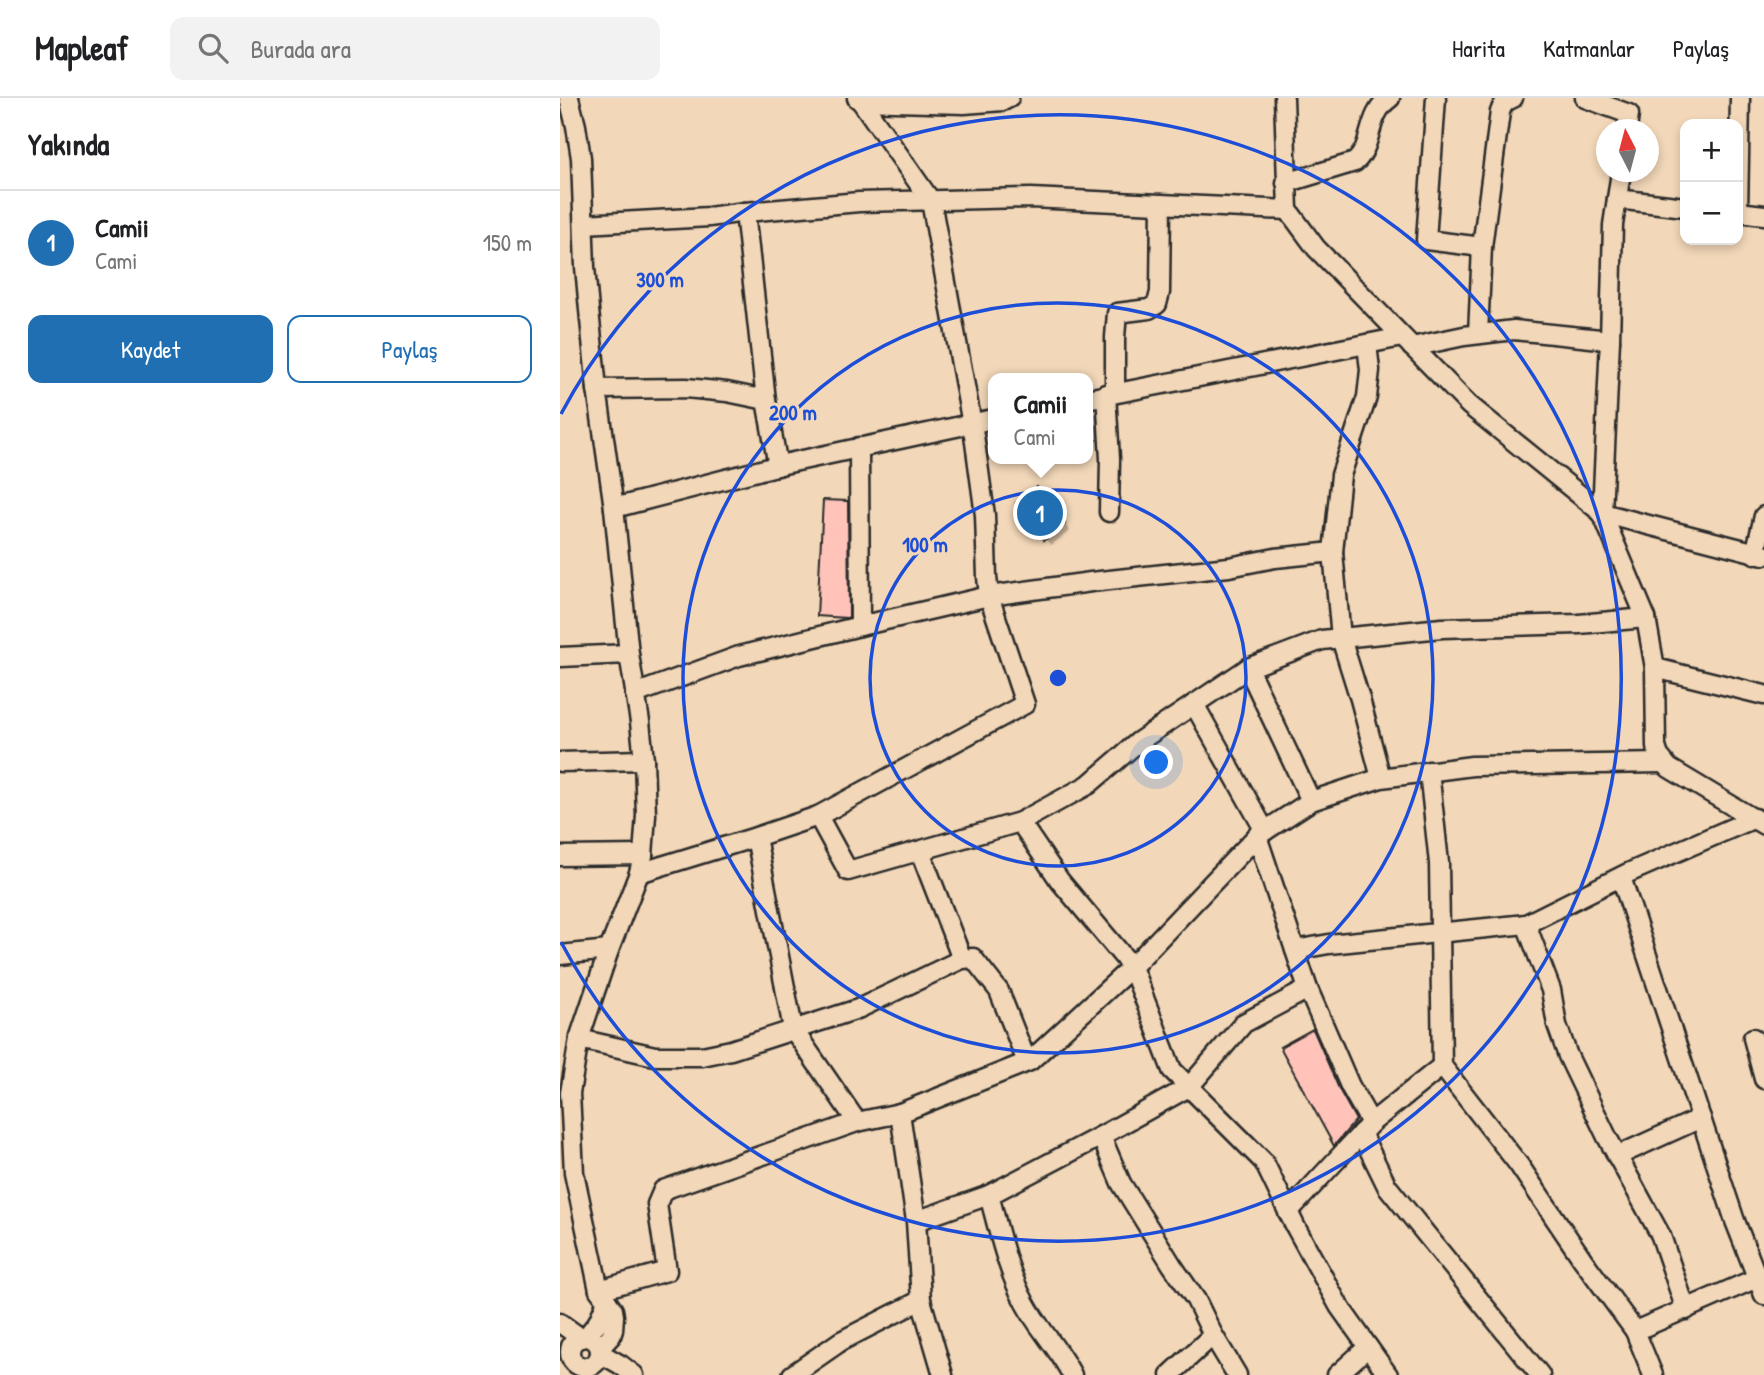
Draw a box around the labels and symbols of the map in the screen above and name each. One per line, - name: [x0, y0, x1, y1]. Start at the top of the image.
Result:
- north arrow: [1596, 119, 1659, 182]
- text: 300 m: [636, 265, 684, 294]
- text: 200 m: [769, 398, 817, 427]
- pin: 1: [1017, 487, 1063, 539]
- text: 100 m: [902, 530, 948, 559]
- centre of rings: [1046, 666, 1070, 690]
- your location: [1139, 745, 1173, 779]

